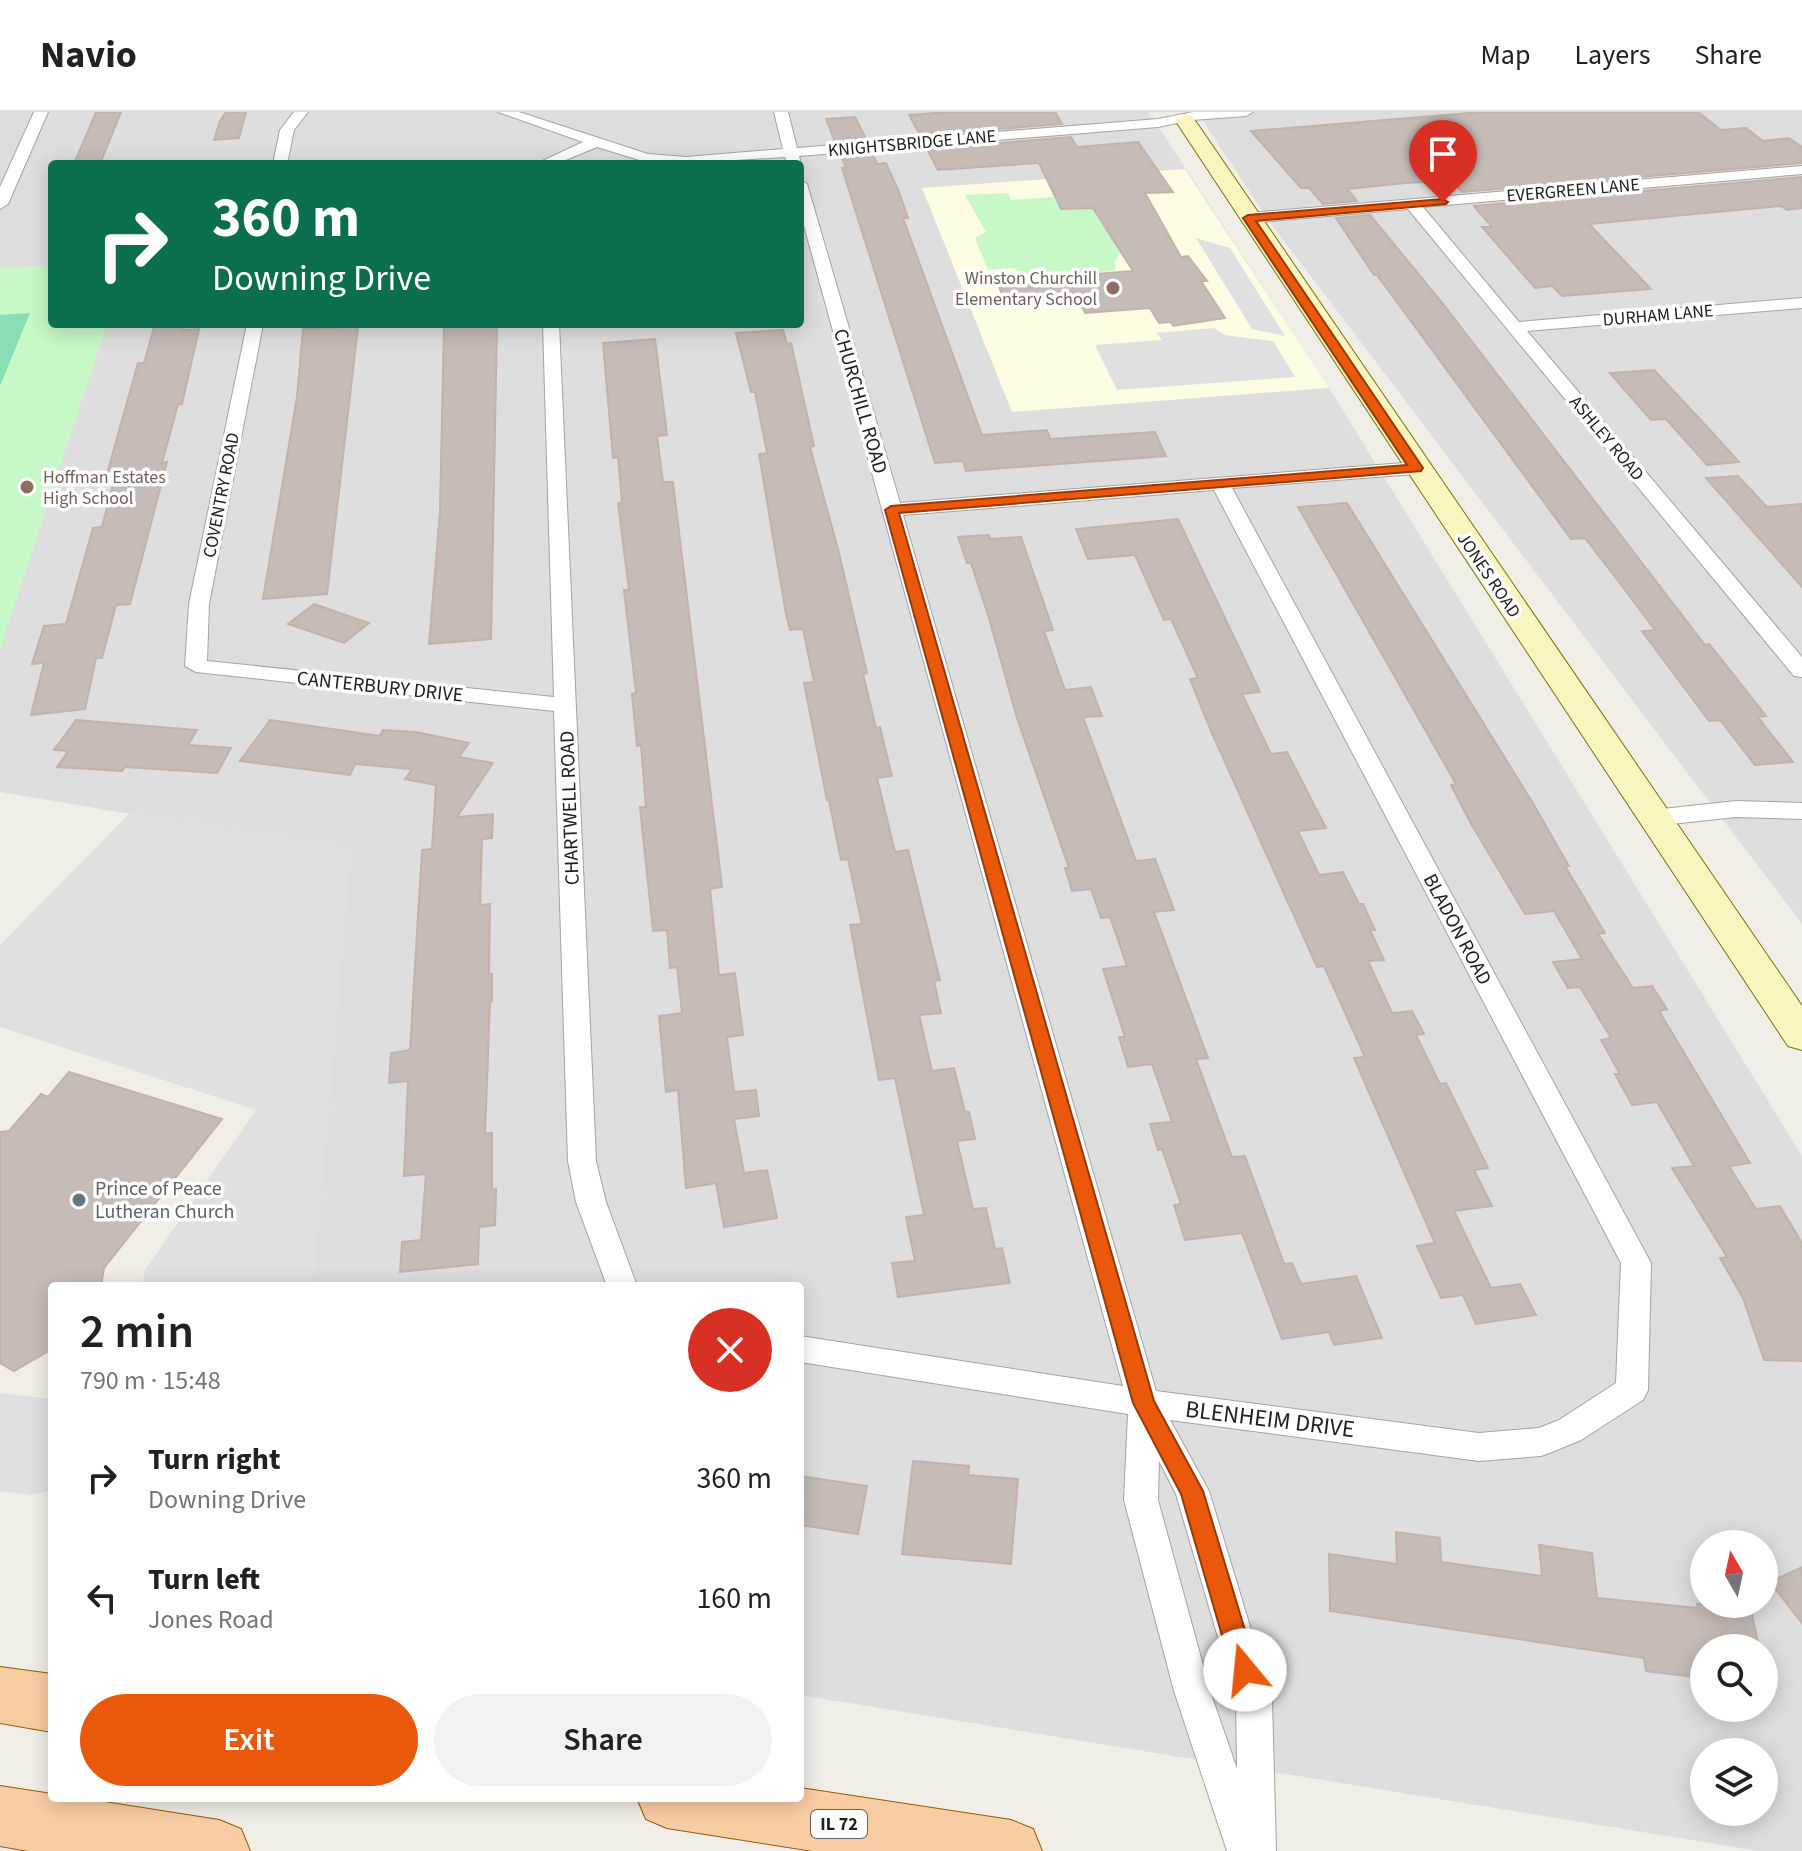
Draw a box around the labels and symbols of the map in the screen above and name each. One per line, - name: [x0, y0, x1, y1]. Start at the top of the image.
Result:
- pin: [1409, 120, 1477, 202]
- street label: KNIGHTSBRIDGE LANE: [827, 124, 997, 163]
- street label: EVERGREEN LANE: [1505, 172, 1641, 209]
- place label: Winston Churchill Elementary School: [955, 266, 1097, 312]
- marker: Winston Churchill Elementary School: [1104, 279, 1122, 297]
- street label: DURHAM LANE: [1602, 298, 1714, 333]
- street label: CHURCHILL ROAD: [826, 326, 894, 477]
- street label: ASHLEY ROAD: [1563, 390, 1650, 486]
- street label: COVENTRY ROAD: [197, 430, 246, 560]
- place label: Hoffman Estates High School: [43, 465, 166, 511]
- marker: Hoffman Estates High School: [18, 478, 36, 496]
- street label: JONES ROAD: [1451, 528, 1526, 623]
- street label: CANTERBURY DRIVE: [295, 664, 464, 710]
- street label: CHARTWELL ROAD: [553, 730, 587, 886]
- street label: BLADON ROAD: [1416, 869, 1498, 990]
- place label: Prince of Peace Lutheran Church: [95, 1175, 234, 1226]
- marker: Prince of Peace Lutheran Church: [70, 1191, 88, 1209]
- street label: BLENHEIM DRIVE: [1183, 1392, 1357, 1447]
- north arrow: [1690, 1530, 1778, 1618]
- position arrow: [1203, 1628, 1287, 1712]
- road number: IL 72: [811, 1810, 867, 1838]

